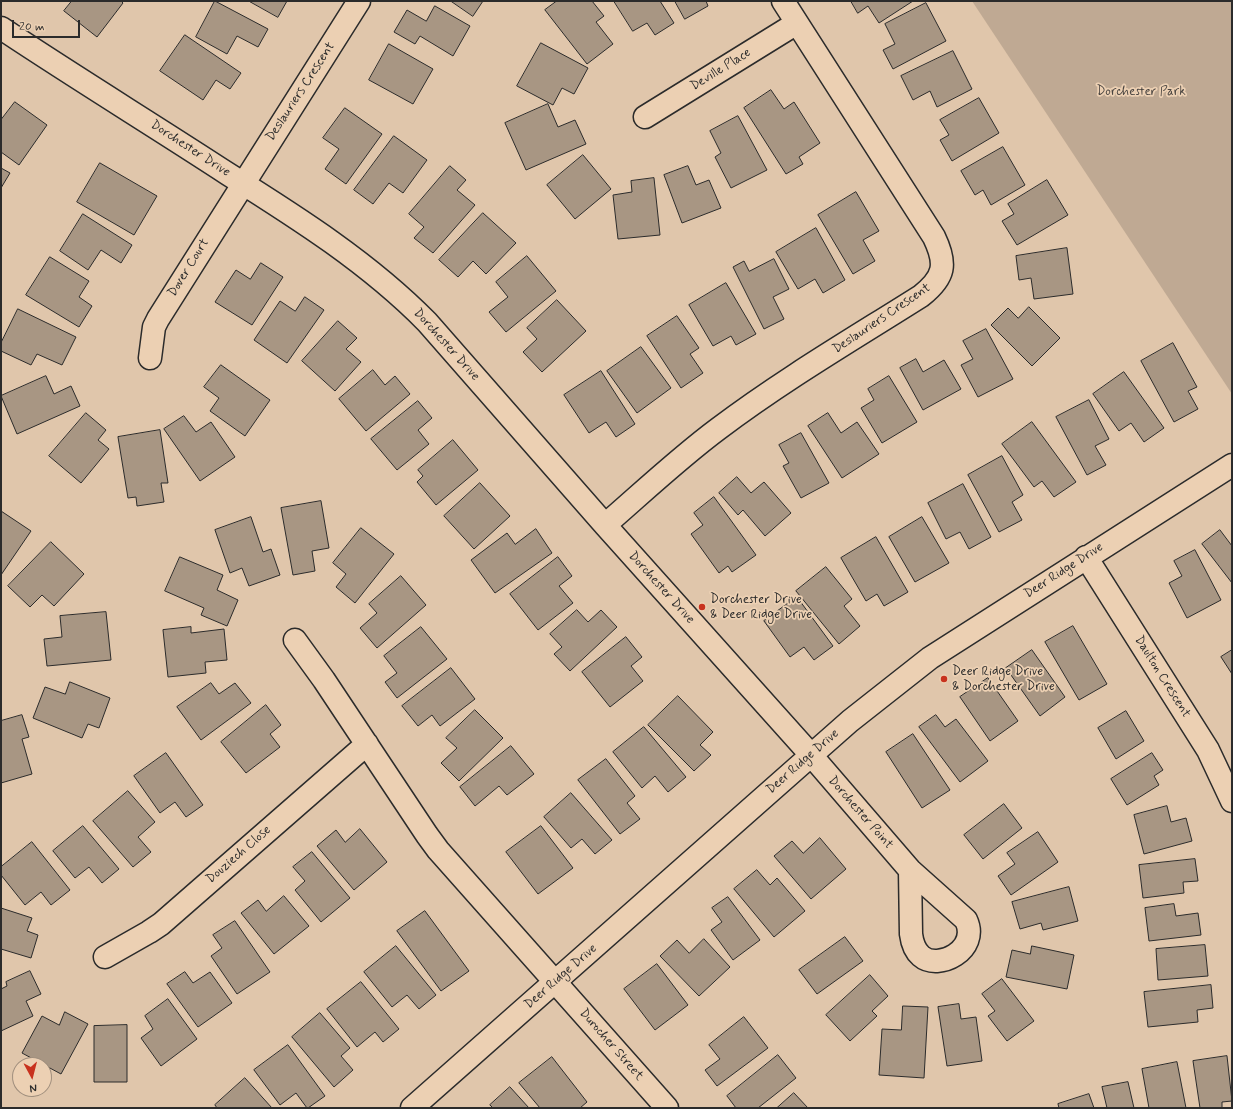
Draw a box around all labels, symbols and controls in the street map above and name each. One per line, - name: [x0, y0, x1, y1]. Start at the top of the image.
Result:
- scale bar: [14, 12, 82, 38]
- text: 20 m: [19, 19, 45, 35]
- street label: Deslauriers Crescent: [263, 40, 339, 144]
- street label: Deville Place: [688, 45, 754, 95]
- park label: Dorchester Park: [1096, 84, 1186, 100]
- street label: Dorchester Drive: [147, 117, 233, 181]
- street label: Dover Court: [165, 236, 213, 300]
- street label: Deslauriers Crescent: [830, 280, 934, 358]
- street label: Dorchester Drive: [409, 306, 483, 384]
- street label: Deer Ridge Drive: [1022, 540, 1106, 602]
- street label: Dorchester Drive: [624, 549, 698, 627]
- place label: Dorchester Drive & Deer Ridge Drive: [710, 592, 812, 623]
- marker: Dorchester Drive & Deer Ridge Drive: [697, 602, 707, 612]
- street label: Daulton Crescent: [1131, 633, 1193, 721]
- place label: Deer Ridge Drive & Dorchester Drive: [952, 664, 1055, 695]
- marker: Deer Ridge Drive & Dorchester Drive: [939, 674, 949, 684]
- street label: Deer Ridge Drive: [763, 726, 843, 798]
- street label: Dorchester Point: [824, 773, 896, 853]
- street label: Douziech Close: [203, 823, 275, 887]
- street label: Deer Ridge Drive: [521, 941, 601, 1013]
- street label: Durocher Street: [575, 1006, 647, 1084]
- north arrow: [12, 1057, 52, 1097]
- text: N: [29, 1081, 38, 1095]

